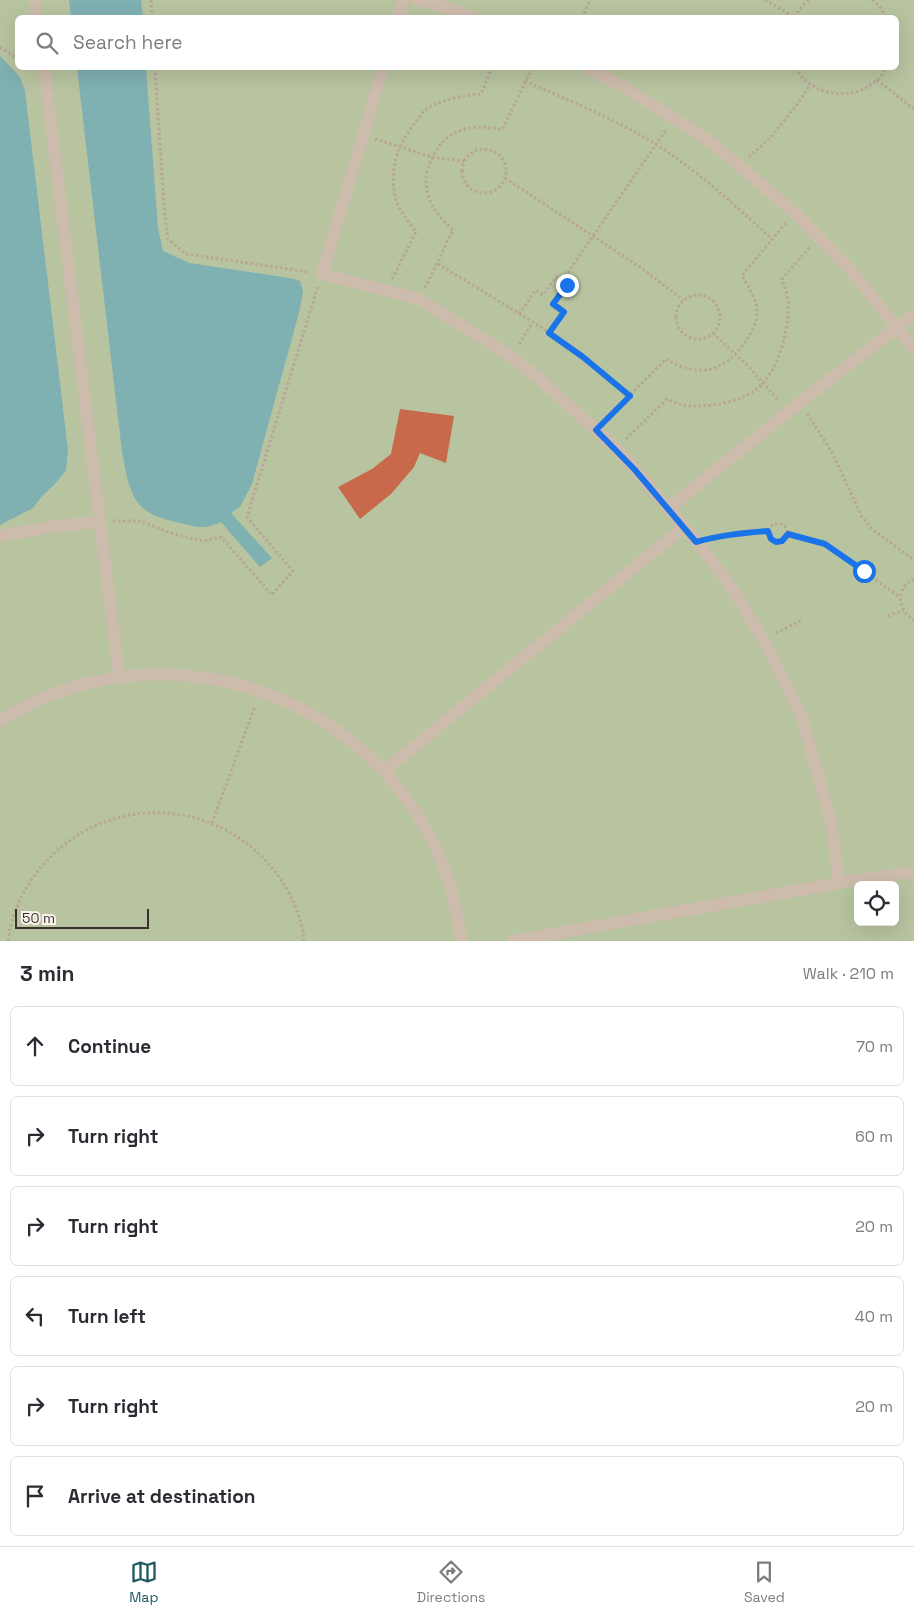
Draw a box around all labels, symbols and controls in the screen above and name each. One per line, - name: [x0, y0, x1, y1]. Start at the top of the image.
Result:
- search box: [15, 15, 899, 70]
- icon: search: [33, 29, 61, 57]
- text: Search here: [73, 30, 183, 55]
- route end: [556, 274, 579, 297]
- route start: [853, 560, 876, 583]
- map controls: [854, 881, 899, 926]
- button: locate: [854, 881, 899, 926]
- scale bar: [15, 906, 149, 929]
- text: 50 m: [22, 909, 55, 927]
- text: 3 min: [20, 960, 75, 987]
- text: Walk · 210 m: [803, 963, 894, 984]
- icon: ahead: [21, 1032, 49, 1060]
- text: Continue: [68, 1034, 151, 1059]
- text: 70 m: [856, 1036, 893, 1057]
- icon: right: [21, 1122, 49, 1150]
- text: Turn right: [68, 1124, 158, 1149]
- text: 60 m: [855, 1126, 893, 1147]
- icon: right: [21, 1212, 49, 1240]
- text: Turn right: [68, 1214, 158, 1239]
- text: 20 m: [855, 1216, 893, 1237]
- icon: left: [21, 1302, 49, 1330]
- text: Turn left: [68, 1304, 146, 1329]
- text: 40 m: [855, 1306, 893, 1327]
- icon: right: [21, 1392, 49, 1420]
- text: Turn right: [68, 1394, 158, 1419]
- text: 20 m: [855, 1396, 893, 1417]
- icon: arrive: [21, 1482, 49, 1510]
- text: Arrive at destination: [68, 1484, 256, 1509]
- tab: Map: [129, 1558, 158, 1606]
- tab: Directions: [417, 1558, 485, 1606]
- tab: Saved: [744, 1558, 785, 1606]

